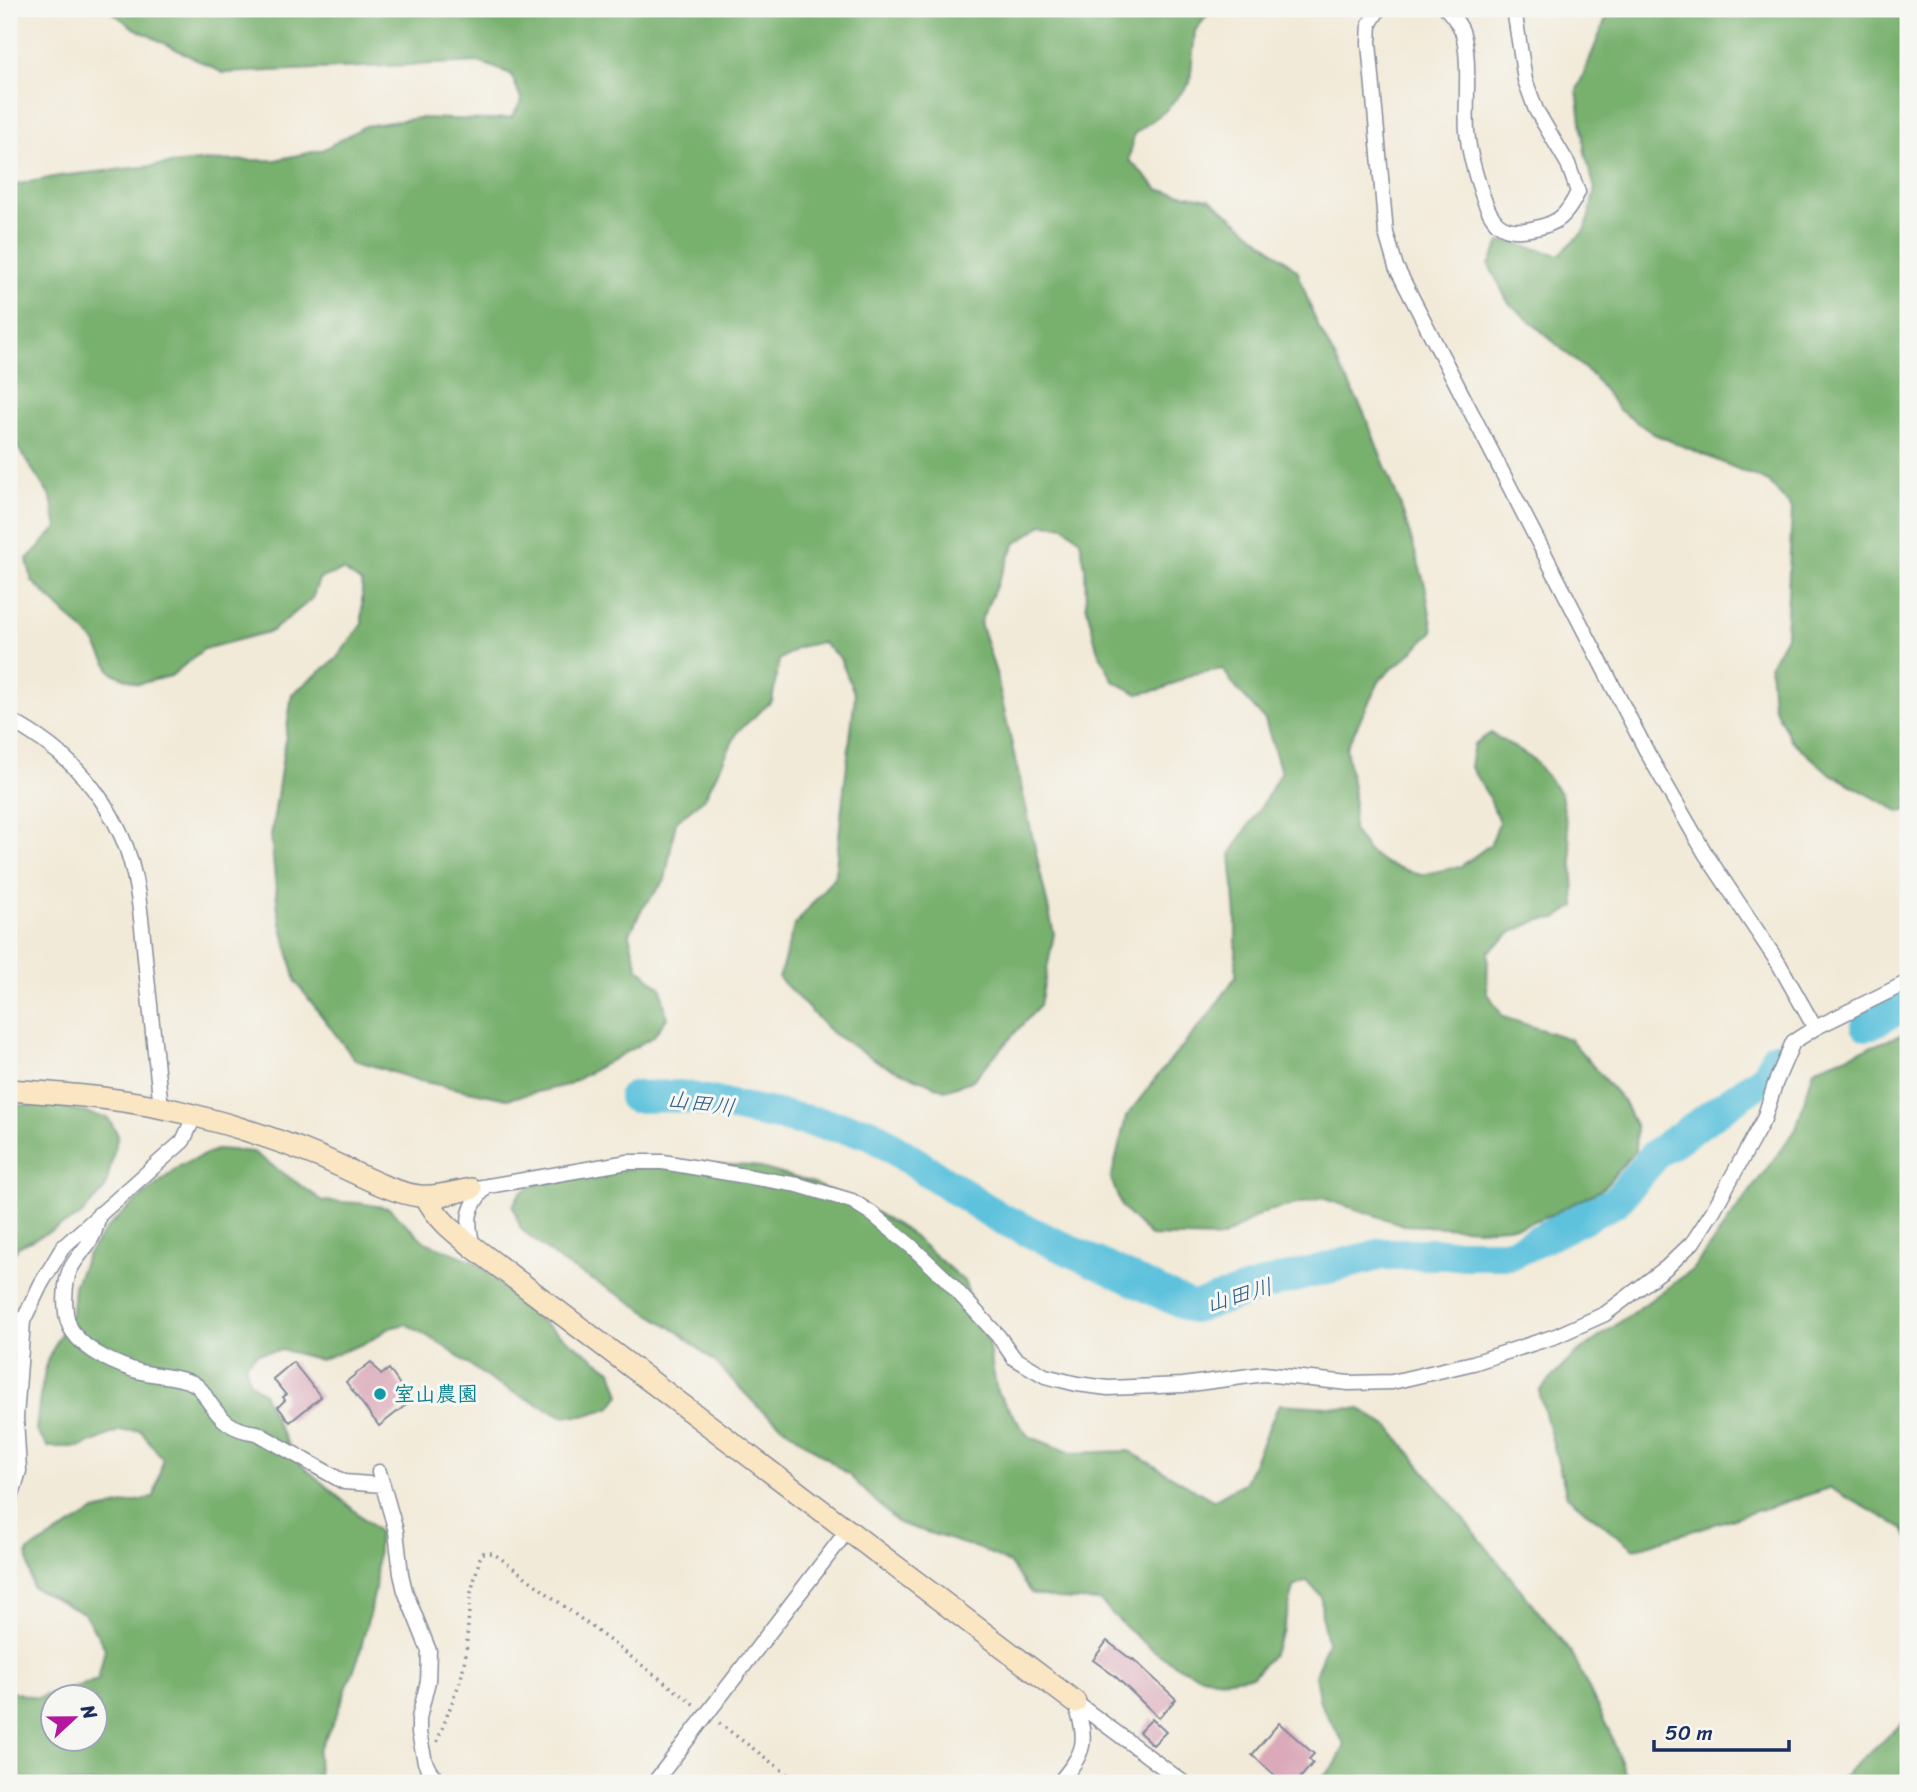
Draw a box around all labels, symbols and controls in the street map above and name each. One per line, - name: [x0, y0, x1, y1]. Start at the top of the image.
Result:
- water label: 山田川: [664, 1078, 738, 1129]
- water label: 山田川: [1200, 1266, 1278, 1325]
- place label: 室山農園: [394, 1375, 478, 1413]
- marker: 室山農園: [372, 1386, 388, 1402]
- north arrow: [38, 1684, 108, 1754]
- text: N: [71, 1699, 107, 1725]
- scale bar: [1654, 1708, 1789, 1752]
- text: 50 m: [1665, 1714, 1713, 1752]

